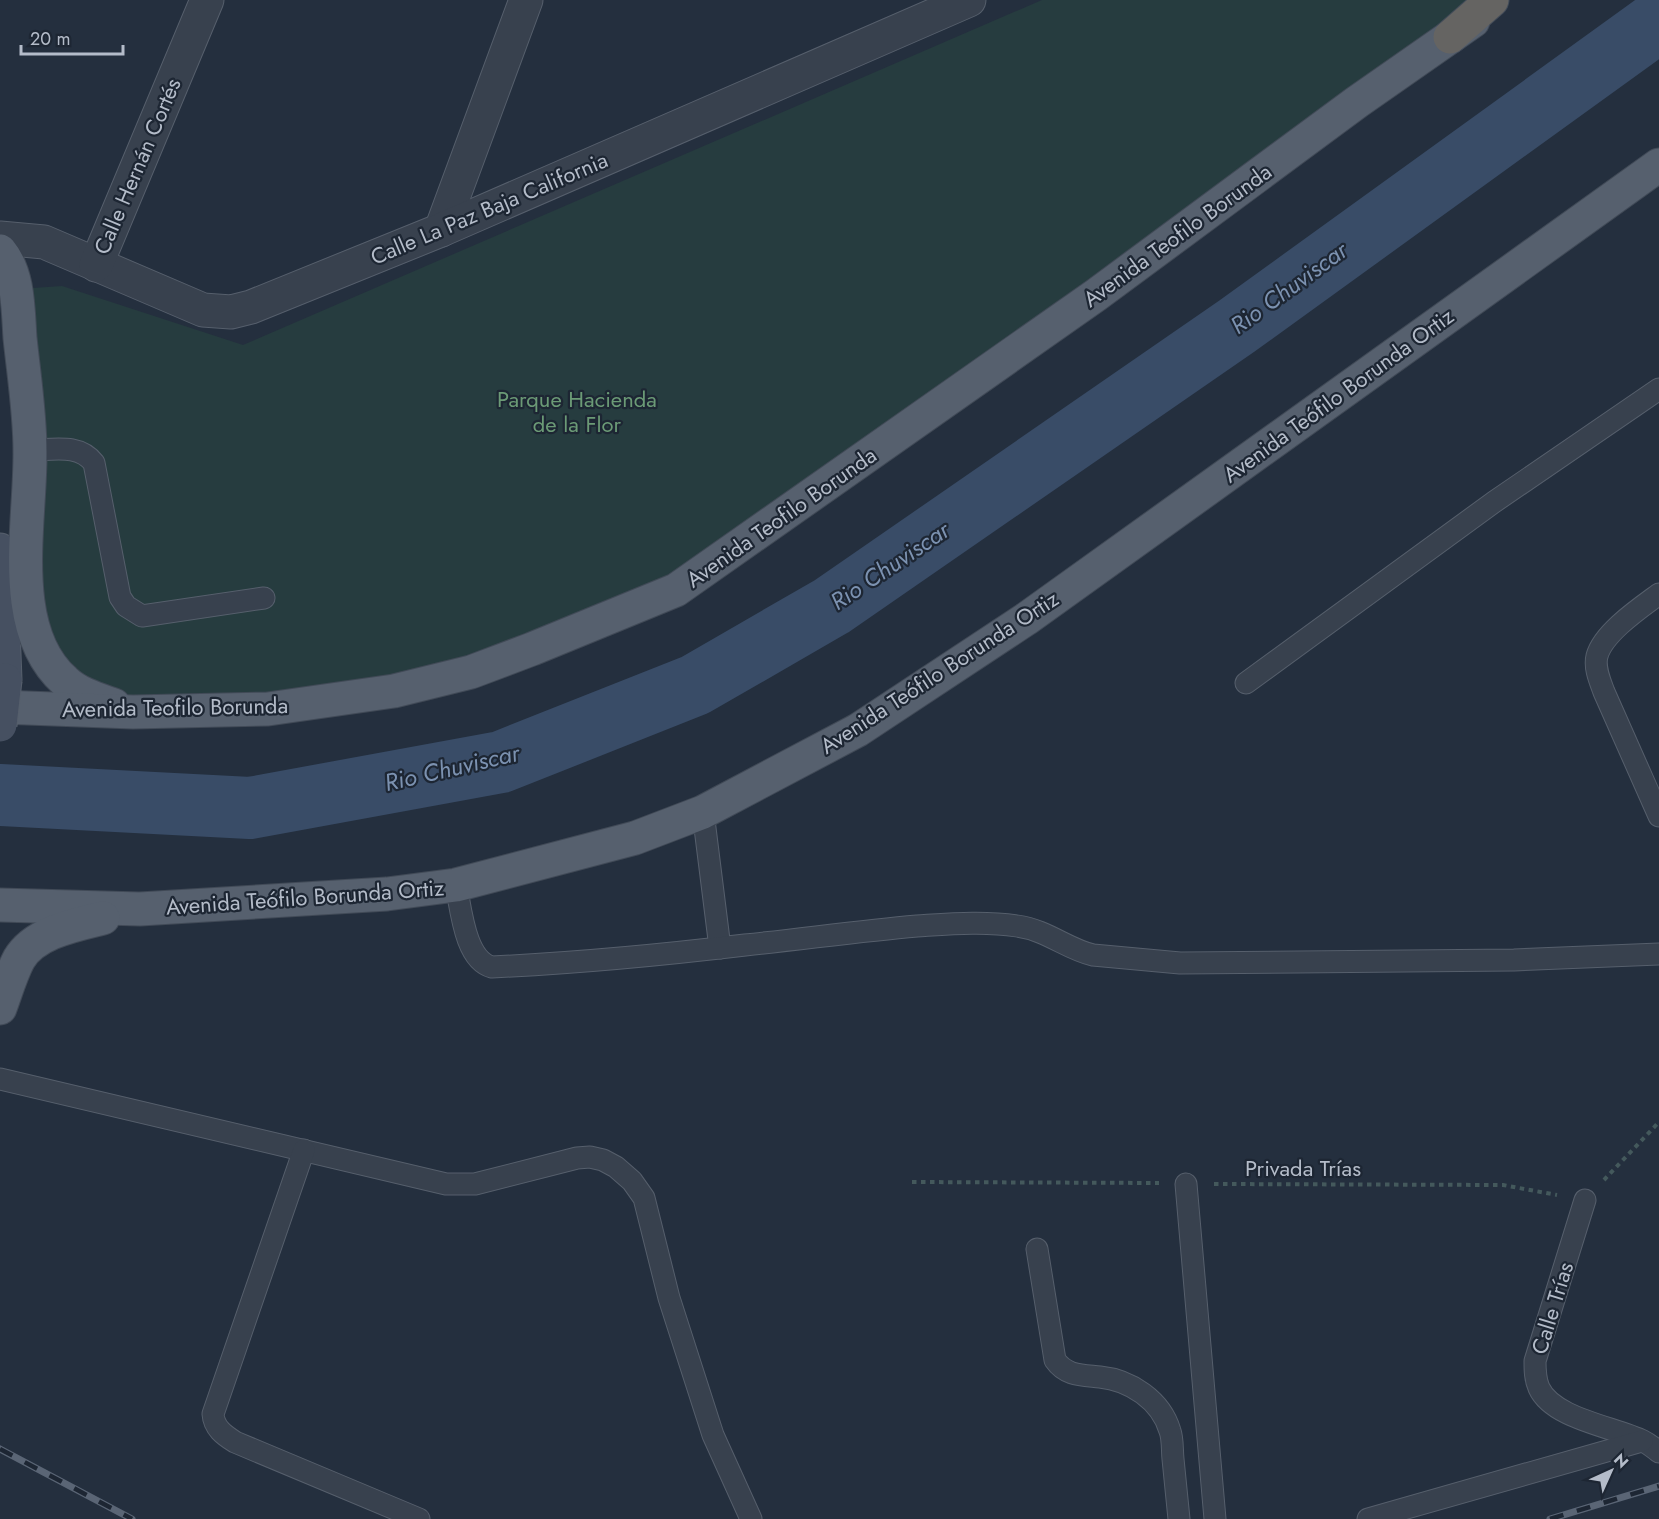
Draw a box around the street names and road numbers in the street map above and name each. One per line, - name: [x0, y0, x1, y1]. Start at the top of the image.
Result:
- street label: Calle Hernán Cortés: [85, 73, 189, 259]
- street label: Calle La Paz Baja California: [365, 143, 613, 273]
- street label: Avenida Teofilo Borunda: [1076, 156, 1278, 314]
- street label: Avenida Teófilo Borunda Ortiz: [1216, 300, 1460, 490]
- street label: Avenida Teofilo Borunda: [679, 439, 883, 595]
- street label: Avenida Teófilo Borunda Ortiz: [813, 583, 1065, 761]
- street label: Avenida Teofilo Borunda: [62, 689, 288, 725]
- street label: Avenida Teófilo Borunda Ortiz: [165, 871, 445, 923]
- street label: Privada Trías: [1245, 1152, 1361, 1184]
- street label: Calle Trías: [1523, 1258, 1581, 1358]

